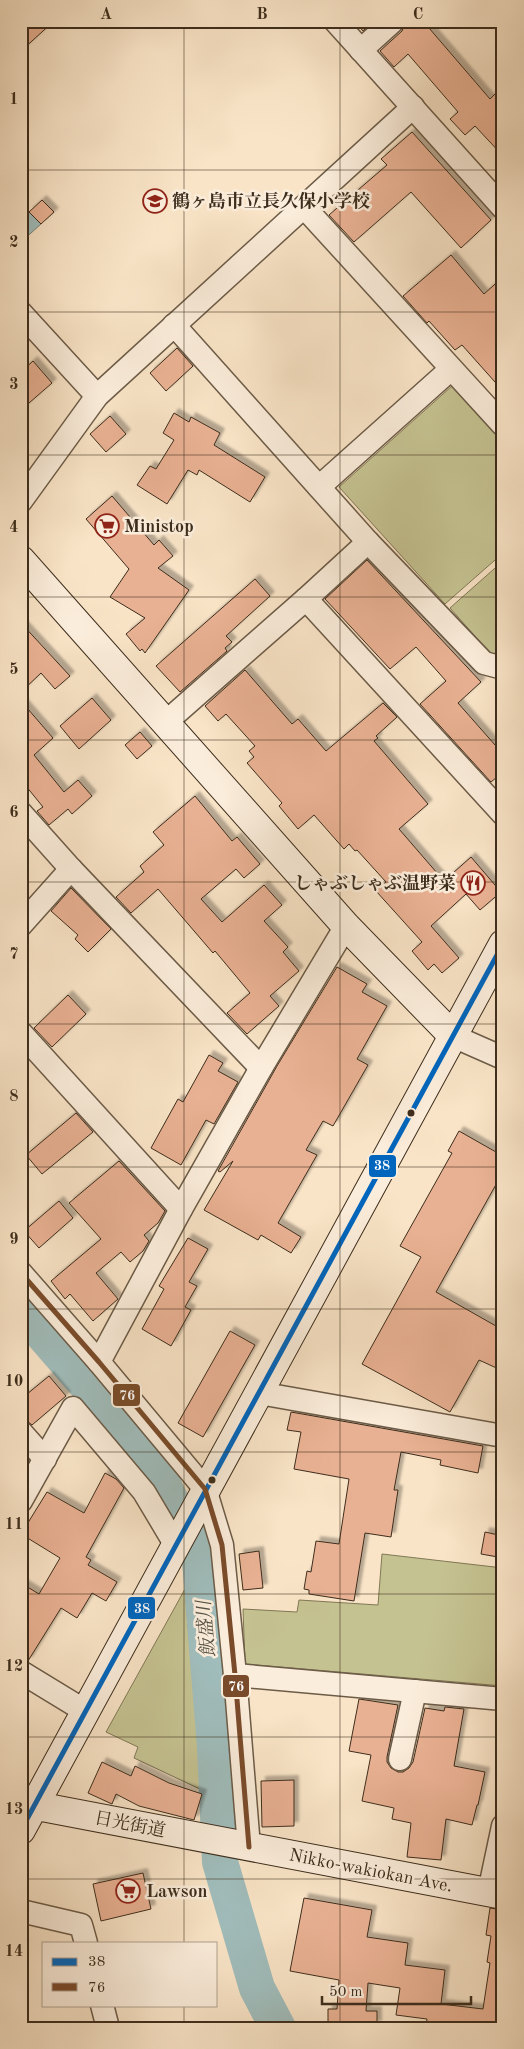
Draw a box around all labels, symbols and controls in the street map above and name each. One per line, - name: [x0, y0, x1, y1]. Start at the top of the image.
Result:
- text: A: [100, 7, 112, 23]
- text: B: [256, 7, 268, 23]
- text: C: [413, 7, 423, 23]
- text: 1: [9, 92, 19, 108]
- school or university icon: 鶴ヶ島市立長久保小学校: [142, 188, 168, 214]
- place label: 鶴ヶ島市立長久保小学校: [172, 191, 370, 211]
- text: 2: [9, 235, 19, 251]
- text: 3: [9, 377, 19, 393]
- supermarket icon: Ministop: [94, 513, 120, 539]
- place label: Ministop: [124, 518, 194, 536]
- text: 4: [9, 520, 19, 536]
- text: 5: [9, 662, 19, 678]
- text: 6: [9, 805, 19, 821]
- restaurant icon: しゃぶしゃぶ温野菜: [460, 870, 486, 896]
- place label: しゃぶしゃぶ温野菜: [294, 873, 456, 893]
- text: 7: [9, 947, 19, 963]
- text: 8: [9, 1089, 19, 1105]
- unlabelled marker: [406, 1108, 416, 1118]
- line badge: 38: [368, 1154, 397, 1178]
- text: 38: [374, 1159, 390, 1173]
- text: 9: [9, 1232, 19, 1248]
- text: 10: [5, 1374, 23, 1390]
- line badge: 76: [112, 1383, 141, 1407]
- text: 76: [119, 1389, 135, 1403]
- unlabelled marker: [207, 1475, 217, 1485]
- text: 11: [5, 1517, 23, 1533]
- line badge: 38: [127, 1596, 156, 1620]
- water label: 飯盛川: [193, 1598, 219, 1658]
- text: 38: [134, 1602, 150, 1616]
- text: 12: [5, 1659, 23, 1675]
- line badge: 76: [222, 1674, 250, 1698]
- text: 76: [228, 1680, 244, 1694]
- text: 13: [5, 1802, 23, 1818]
- street label: 日光街道: [93, 1807, 167, 1841]
- street label: Nikko-wakiokan Ave.: [288, 1846, 454, 1896]
- supermarket icon: Lawson: [115, 1878, 141, 1904]
- place label: Lawson: [146, 1883, 208, 1901]
- legend: [42, 1942, 218, 2006]
- text: 14: [5, 1944, 23, 1960]
- text: 38: [88, 1955, 105, 1970]
- scale bar: [322, 1974, 470, 2006]
- text: 76: [88, 1981, 105, 1996]
- text: 50 m: [329, 1985, 363, 2000]

